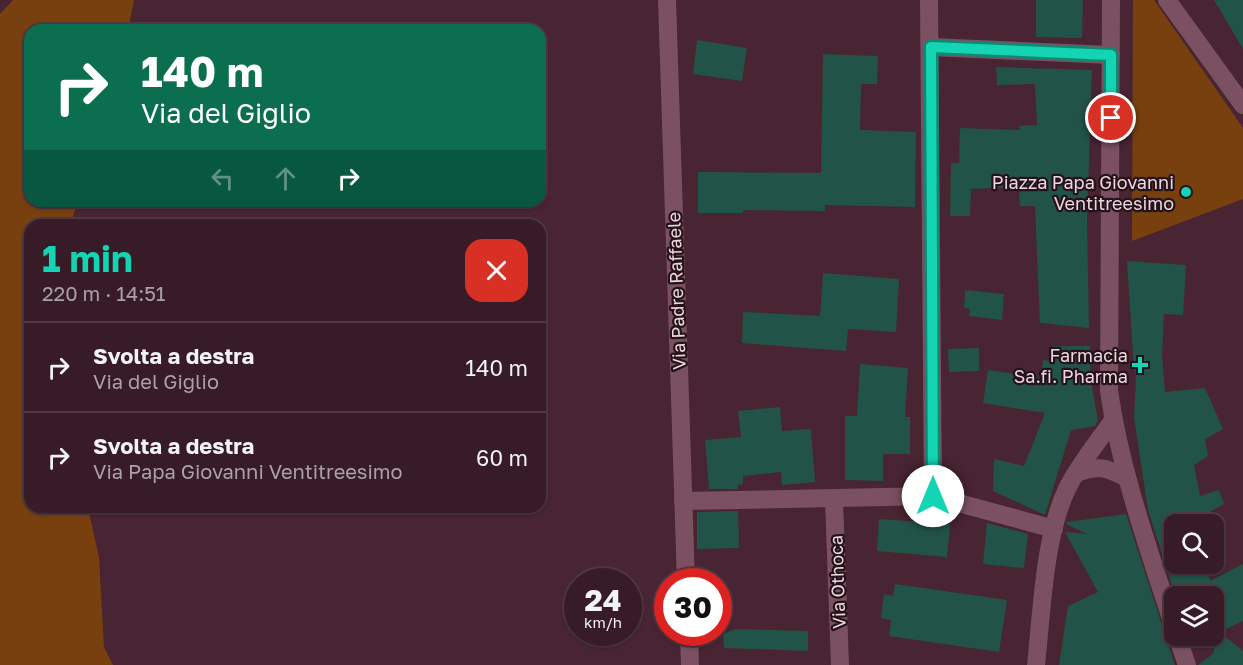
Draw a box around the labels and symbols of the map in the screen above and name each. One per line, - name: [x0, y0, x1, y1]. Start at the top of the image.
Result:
- pin: [1085, 92, 1136, 143]
- place label: Piazza Papa Giovanni Ventitreesimo: [992, 171, 1174, 214]
- marker: Piazza Papa Giovanni Ventitreesimo: [1179, 185, 1193, 199]
- street label: Via Padre Raffaele: [662, 212, 690, 370]
- place label: Farmacia Sa.fi. Pharma: [1014, 344, 1128, 387]
- marker: Farmacia Sa.fi. Pharma: [1133, 358, 1147, 372]
- position arrow: [901, 464, 965, 528]
- street label: Via Othoca: [824, 535, 850, 629]
- speed limit sign: 30: [654, 568, 732, 646]

